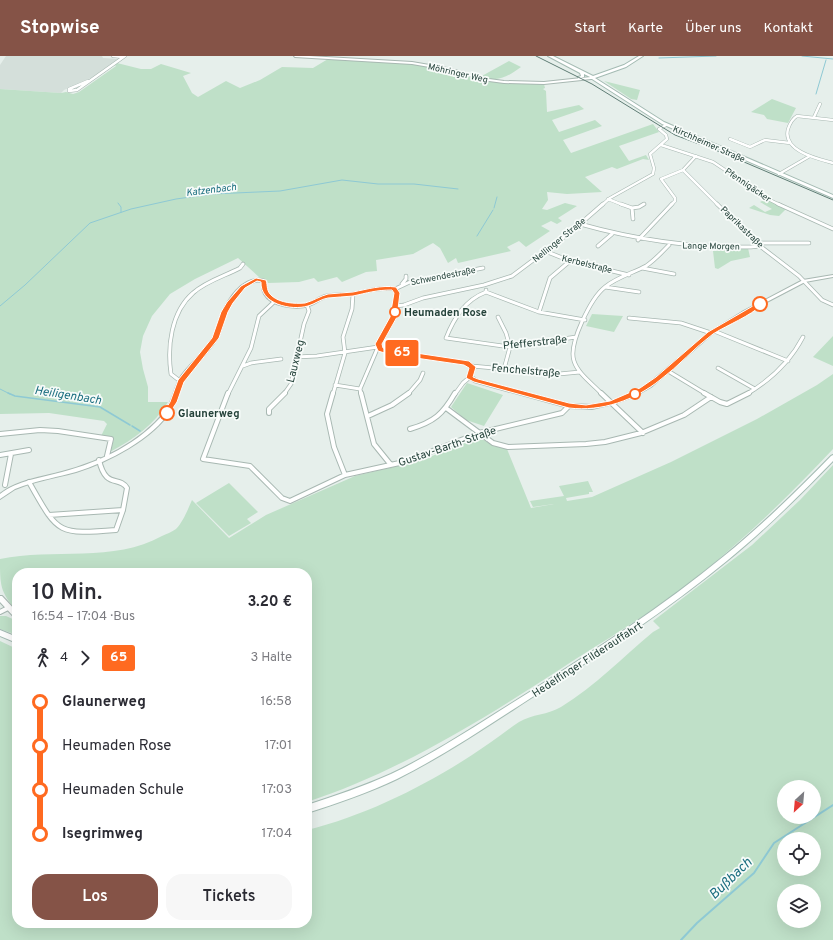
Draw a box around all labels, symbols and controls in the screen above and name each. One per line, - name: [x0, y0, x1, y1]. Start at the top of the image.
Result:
- text: Stopwise: [20, 16, 100, 40]
- text: Start: [574, 20, 606, 37]
- text: Karte: [628, 20, 663, 37]
- text: Über uns: [685, 20, 742, 37]
- text: Kontakt: [764, 20, 813, 37]
- street label: Möhringer Weg: [427, 61, 489, 86]
- street label: Kirchheimer Straße: [671, 124, 747, 165]
- street label: Pfennigäcker: [723, 166, 773, 205]
- water label: Katzenbach: [185, 181, 238, 200]
- street label: Paprikastraße: [718, 204, 766, 251]
- street label: Nellinger Straße: [531, 215, 588, 265]
- street label: Lange Morgen: [682, 240, 740, 253]
- street label: Kerbelstraße: [561, 253, 613, 276]
- street label: Schwendestraße: [410, 265, 477, 288]
- unlabelled marker: [752, 296, 768, 312]
- marker: Heumaden Rose: [389, 306, 401, 318]
- place label: Heumaden Rose: [404, 306, 487, 320]
- street label: Pfefferstraße: [502, 333, 568, 353]
- street label: Lauxweg: [284, 338, 308, 384]
- line badge: 65: [384, 340, 420, 366]
- text: 65: [393, 344, 411, 361]
- street label: Fenchelstraße: [491, 361, 561, 381]
- water label: Heiligenbach: [33, 383, 103, 409]
- unlabelled marker: [629, 388, 641, 400]
- marker: Glaunerweg: [159, 405, 175, 421]
- place label: Glaunerweg: [178, 407, 240, 421]
- street label: Gustav-Barth-Straße: [397, 424, 498, 470]
- text: 10 Min.: [32, 580, 102, 607]
- text: 3.20 €: [247, 593, 292, 612]
- text: 16:54 – 17:04 · Bus: [32, 609, 135, 625]
- street label: Hedelfinger Filderauffahrt: [530, 619, 645, 701]
- icon: walk: [32, 647, 54, 669]
- icon: forward: [74, 647, 96, 669]
- text: 65: [110, 649, 127, 666]
- text: 4: [60, 650, 68, 666]
- text: 3 Halte: [250, 650, 292, 666]
- text: Glaunerweg: [62, 693, 146, 712]
- text: 16:58: [260, 694, 292, 710]
- text: Heumaden Rose: [62, 737, 171, 756]
- text: 17:01: [265, 738, 292, 754]
- north arrow: [777, 780, 821, 824]
- map controls: [777, 780, 821, 928]
- text: Heumaden Schule: [62, 781, 184, 800]
- text: 17:03: [262, 782, 292, 798]
- text: Isegrimweg: [62, 825, 143, 844]
- text: 17:04: [262, 826, 292, 842]
- button: locate: [777, 832, 821, 876]
- water label: Bußbach: [706, 854, 756, 904]
- button: Los: [32, 874, 158, 920]
- button: Tickets: [166, 874, 292, 920]
- button: layers: [777, 884, 821, 928]

